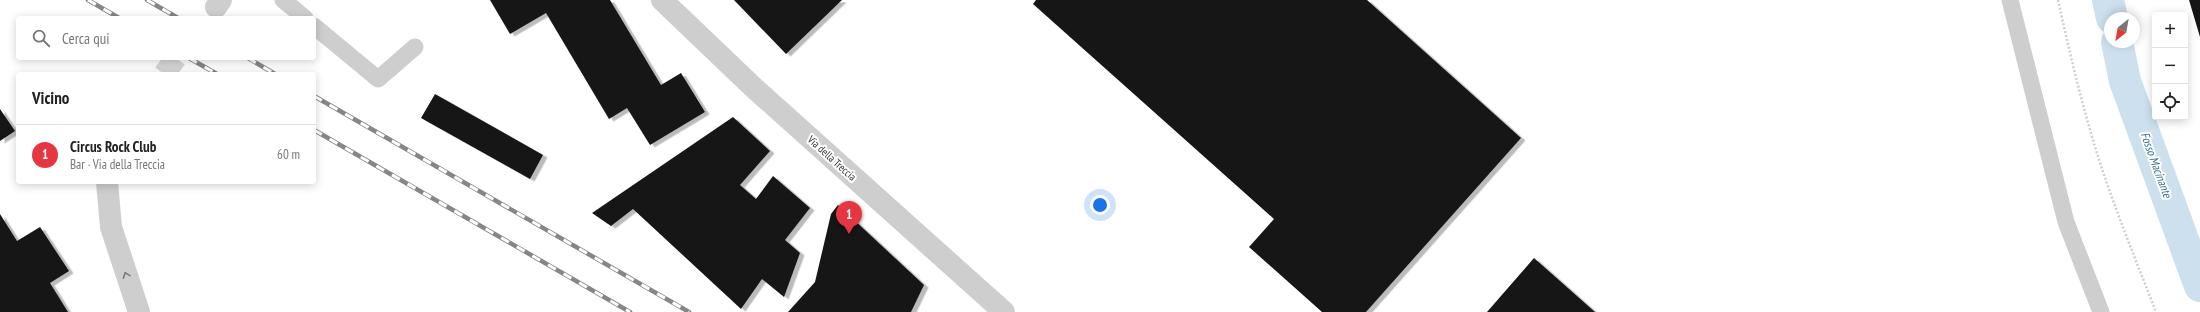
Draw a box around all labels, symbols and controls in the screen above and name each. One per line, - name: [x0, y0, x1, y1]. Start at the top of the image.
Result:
- north arrow: [2104, 12, 2140, 48]
- map controls: [2152, 12, 2188, 120]
- button: +: [2152, 12, 2188, 48]
- search box: [16, 16, 316, 60]
- icon: search: [30, 27, 52, 49]
- text: Cerca qui: [62, 29, 110, 48]
- button: −: [2152, 48, 2188, 84]
- button: locate: [2152, 84, 2188, 120]
- text: Vicino: [32, 87, 69, 109]
- water label: Fosso Macinante: [2138, 130, 2176, 201]
- street label: Via della Treccia: [804, 132, 859, 184]
- text: Circus Rock Club: [70, 137, 156, 156]
- text: 1: [42, 146, 48, 163]
- text: 60 m: [277, 146, 300, 163]
- text: Bar · Via della Treccia: [70, 156, 165, 173]
- your location: [1090, 195, 1110, 215]
- pin: 1: [836, 201, 862, 234]
- one-way arrow: [123, 272, 131, 279]

